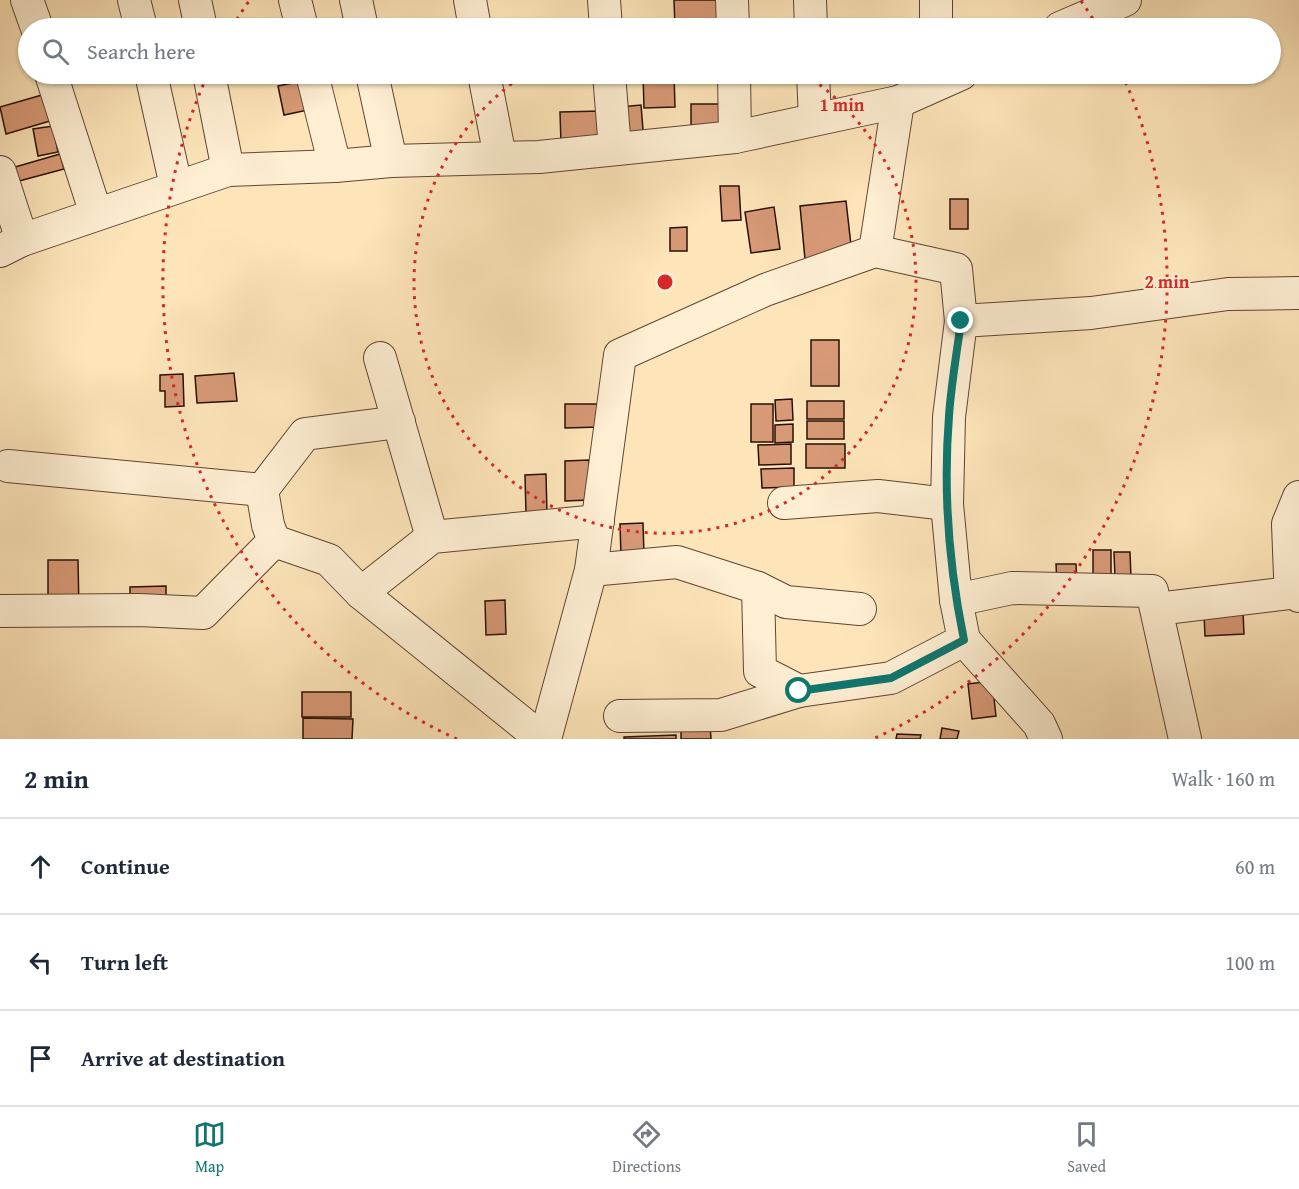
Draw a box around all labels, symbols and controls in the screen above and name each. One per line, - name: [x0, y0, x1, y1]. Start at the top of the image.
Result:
- search box: [18, 18, 1281, 84]
- icon: search: [39, 35, 72, 68]
- text: Search here: [87, 35, 196, 67]
- text: 1 min: [820, 91, 865, 118]
- text: 2 min: [1145, 268, 1190, 295]
- centre of rings: [655, 272, 675, 292]
- route end: [947, 307, 973, 333]
- route start: [785, 677, 811, 703]
- text: 2 min: [24, 759, 89, 798]
- text: Walk · 160 m: [1172, 764, 1275, 793]
- icon: ahead: [24, 850, 57, 883]
- text: Continue: [81, 850, 170, 882]
- text: 60 m: [1235, 852, 1275, 881]
- icon: left: [24, 946, 57, 979]
- text: Turn left: [81, 946, 168, 978]
- text: 100 m: [1225, 948, 1275, 977]
- icon: arrive: [24, 1042, 57, 1075]
- text: Arrive at destination: [81, 1042, 285, 1074]
- tab: Map: [193, 1118, 226, 1178]
- tab: Directions: [612, 1118, 681, 1178]
- tab: Saved: [1067, 1118, 1106, 1178]

